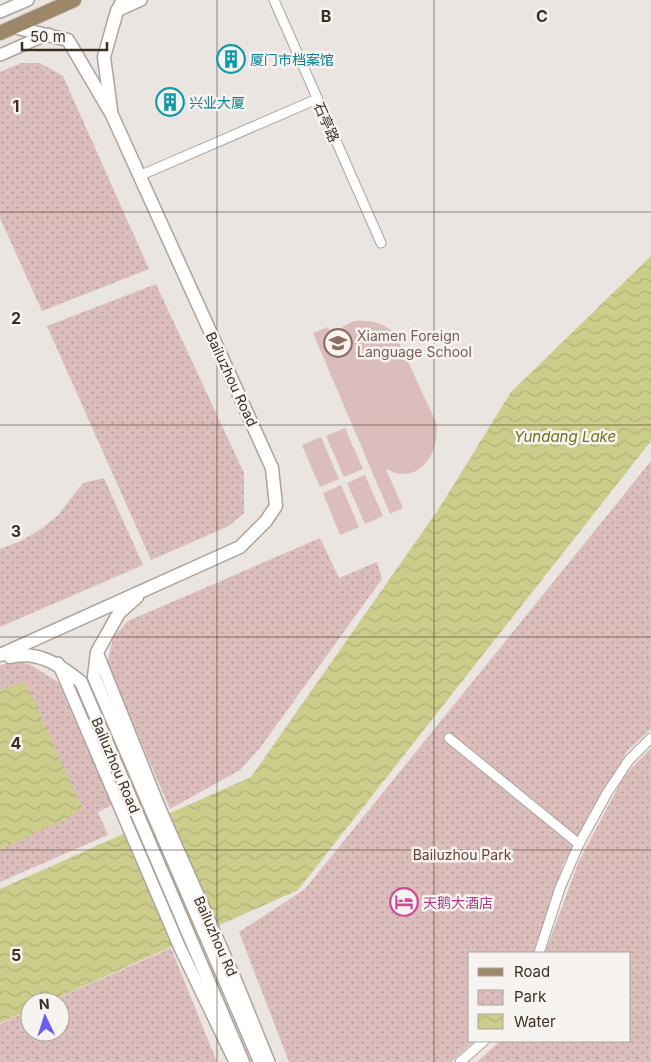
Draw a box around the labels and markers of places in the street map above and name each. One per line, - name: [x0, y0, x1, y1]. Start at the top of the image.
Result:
- building icon: 厦门市档案馆: [216, 44, 246, 74]
- place label: 厦门市档案馆: [250, 51, 334, 68]
- building icon: 兴业大厦: [155, 87, 185, 117]
- place label: 兴业大厦: [189, 94, 245, 111]
- place label: Xiamen Foreign Language School: [357, 327, 472, 360]
- school or university icon: Xiamen Foreign Language School: [323, 328, 353, 358]
- hotel icon: 天鹅大酒店: [389, 887, 419, 917]
- place label: 天鹅大酒店: [423, 894, 493, 911]

